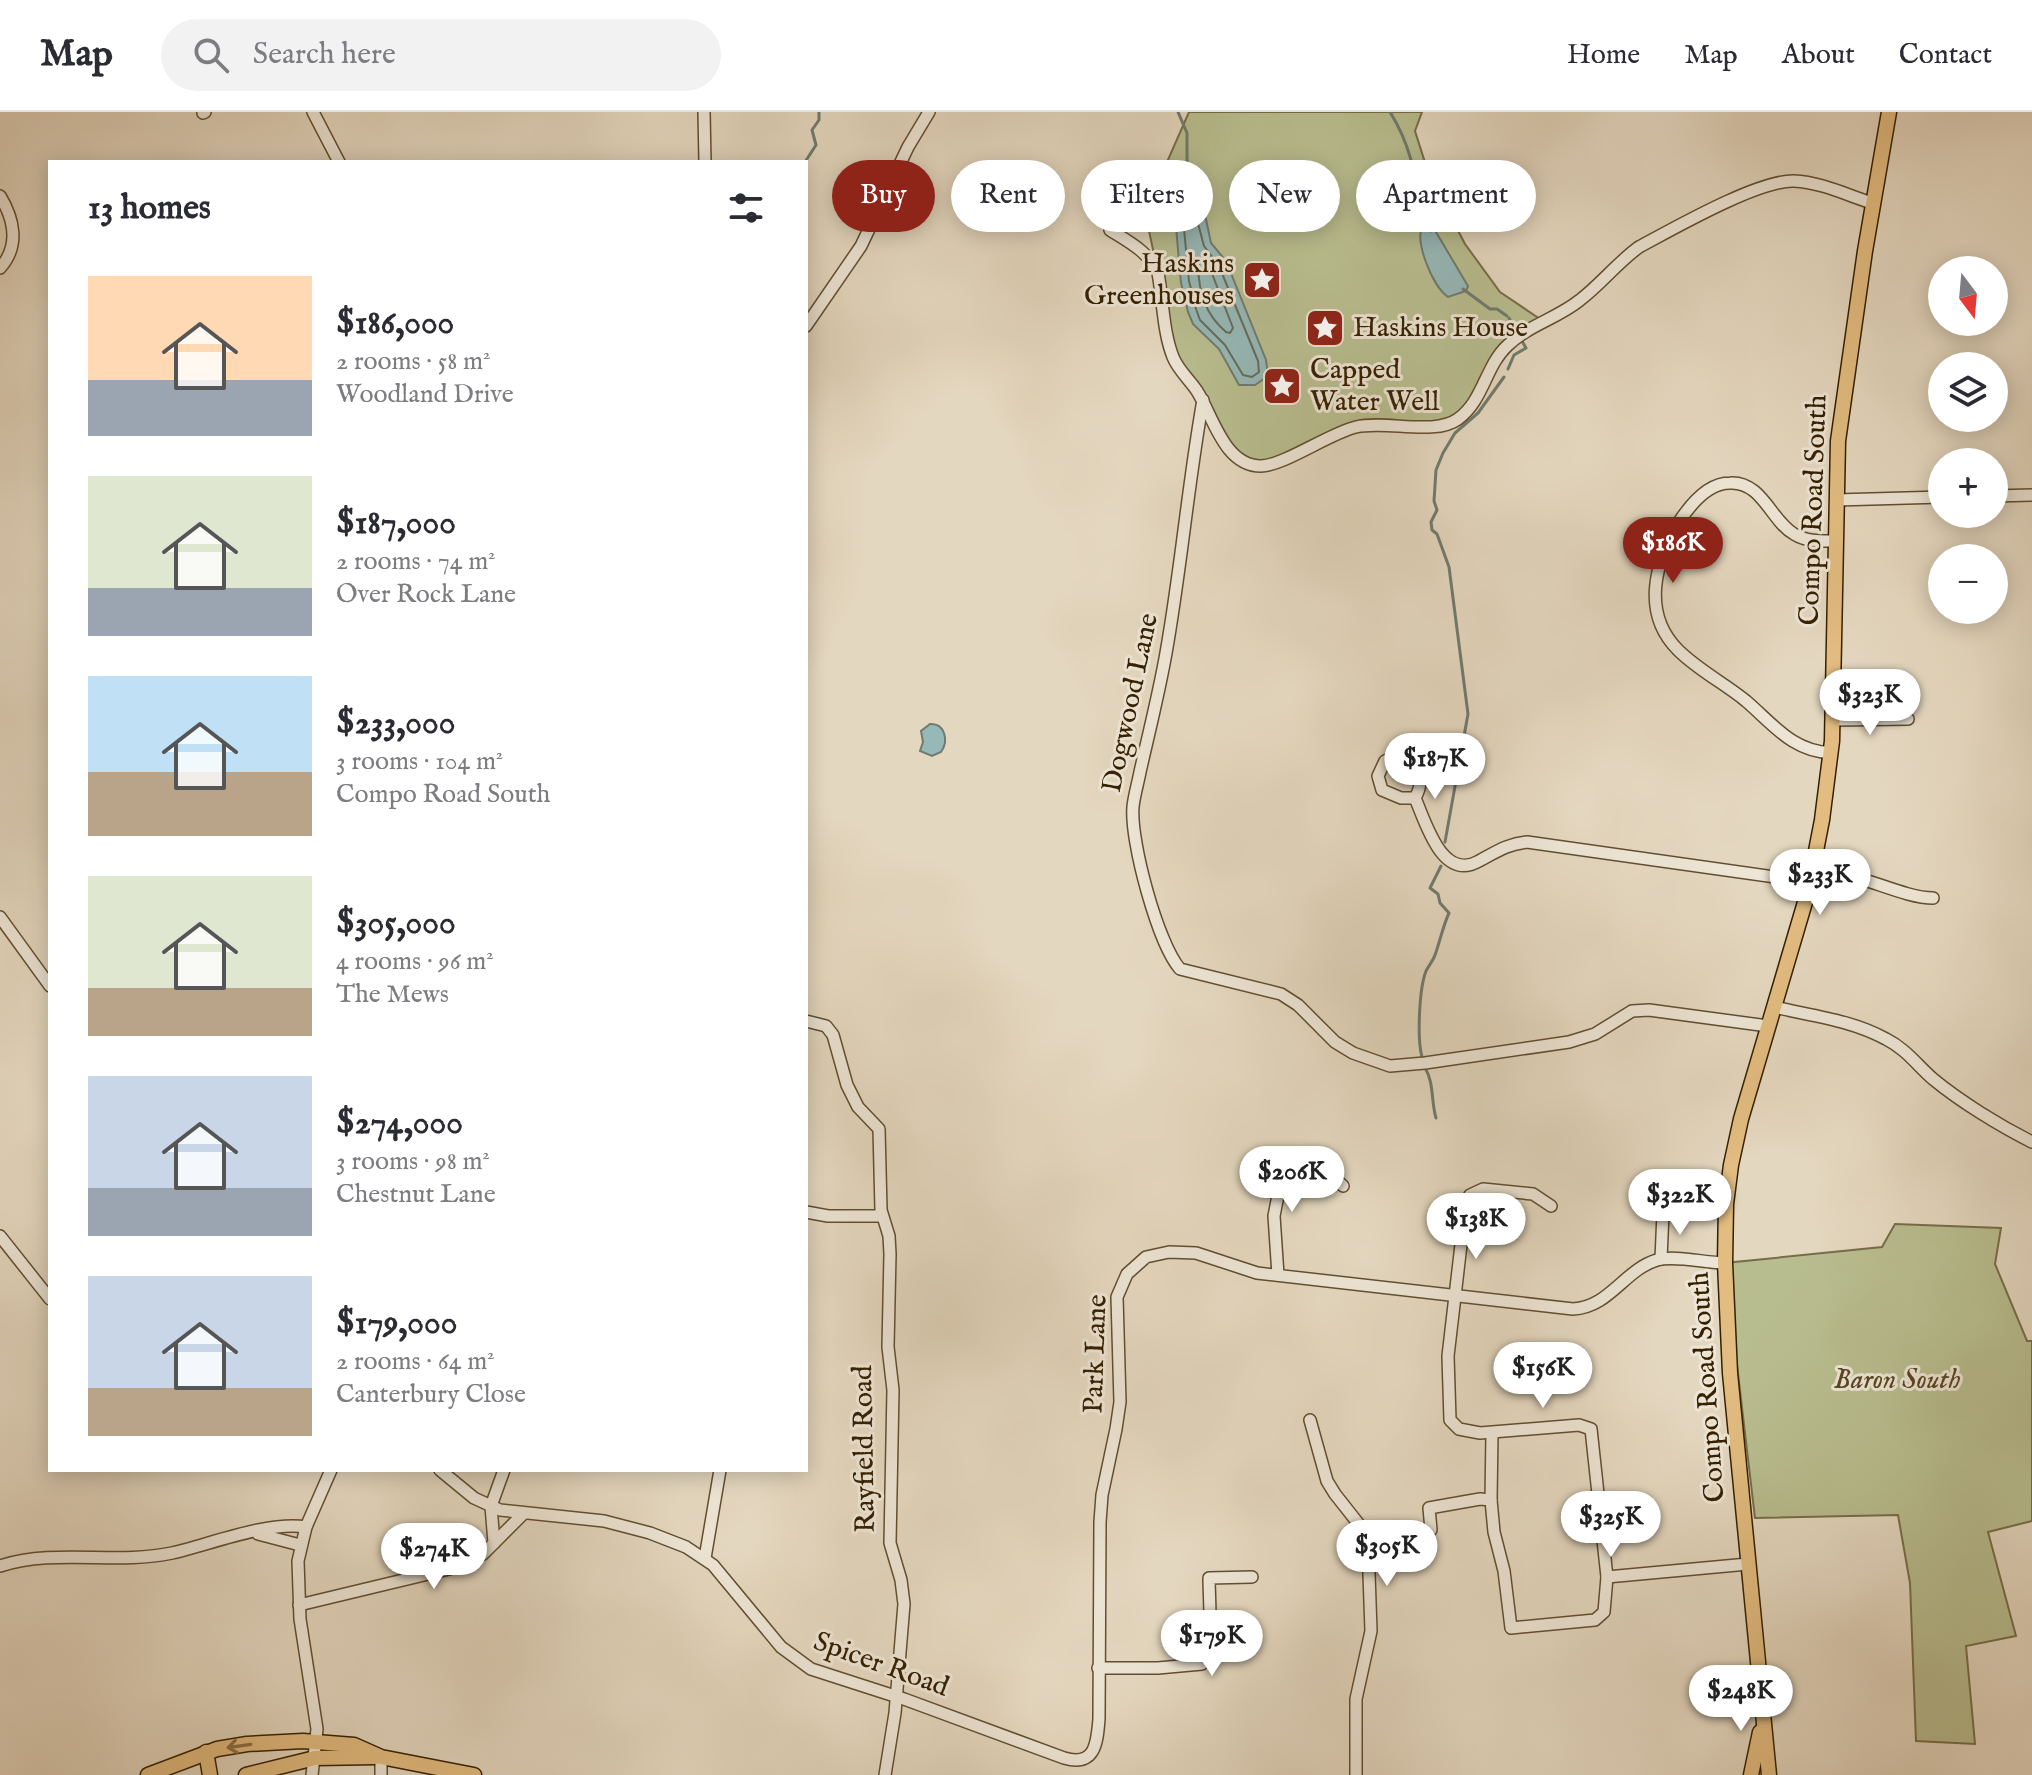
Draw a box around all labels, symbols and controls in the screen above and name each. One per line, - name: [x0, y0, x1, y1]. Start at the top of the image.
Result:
- search box: [161, 19, 721, 91]
- text: Map: [40, 31, 113, 79]
- icon: search: [189, 33, 233, 77]
- text: Search here: [253, 36, 396, 74]
- text: Home: [1567, 38, 1640, 73]
- text: Map: [1684, 38, 1738, 73]
- text: About: [1782, 38, 1855, 73]
- text: Contact: [1899, 38, 1992, 73]
- chip: Buy: [832, 160, 935, 232]
- chip: Rent: [951, 160, 1065, 232]
- chip: Filters: [1081, 160, 1213, 232]
- chip: New: [1229, 160, 1340, 232]
- chip: Apartment: [1356, 160, 1536, 232]
- icon: filters: [724, 186, 768, 230]
- text: 13 homes: [88, 187, 211, 230]
- place label: Haskins Greenhouses: [1084, 247, 1234, 314]
- north arrow: [1928, 256, 2008, 336]
- map controls: [1928, 256, 2008, 624]
- place icon: Haskins Greenhouses: [1241, 259, 1283, 301]
- text: $186,000: [336, 302, 454, 345]
- place icon: Haskins House: [1304, 307, 1346, 349]
- icon: home: [152, 308, 248, 404]
- place label: Haskins House: [1353, 311, 1528, 346]
- text: 2 rooms · 58 m²: [336, 345, 490, 378]
- button: layers: [1928, 352, 2008, 432]
- place label: Capped Water Well: [1310, 353, 1440, 420]
- place icon: Capped Water Well: [1261, 365, 1303, 407]
- text: Woodland Drive: [336, 378, 514, 411]
- street label: Compo Road South: [1792, 394, 1836, 626]
- button: +: [1928, 448, 2008, 528]
- text: $187,000: [336, 502, 456, 545]
- icon: home: [152, 508, 248, 604]
- pin: $186K: [1617, 517, 1729, 585]
- text: $186K: [1641, 526, 1705, 559]
- button: −: [1928, 544, 2008, 624]
- text: 2 rooms · 74 m²: [336, 545, 496, 578]
- text: Over Rock Lane: [336, 578, 516, 611]
- street label: Dogwood Lane: [1095, 610, 1167, 796]
- pin: $323K: [1814, 669, 1926, 737]
- text: $323K: [1838, 678, 1902, 711]
- text: $233,000: [336, 702, 455, 745]
- icon: home: [152, 708, 248, 804]
- pin: $187K: [1379, 733, 1491, 801]
- text: $187K: [1402, 742, 1468, 775]
- text: 3 rooms · 104 m²: [336, 745, 503, 778]
- text: Compo Road South: [336, 778, 550, 811]
- pin: $233K: [1764, 849, 1876, 917]
- text: $233K: [1788, 858, 1852, 891]
- text: $305,000: [336, 902, 456, 945]
- icon: home: [152, 908, 248, 1004]
- text: 4 rooms · 96 m²: [336, 945, 494, 978]
- text: The Mews: [336, 978, 449, 1011]
- text: $274,000: [336, 1102, 463, 1145]
- icon: home: [152, 1108, 248, 1204]
- text: 3 rooms · 98 m²: [336, 1145, 490, 1178]
- pin: $206K: [1236, 1146, 1348, 1214]
- text: $206K: [1257, 1155, 1327, 1188]
- pin: $322K: [1624, 1169, 1736, 1237]
- text: Chestnut Lane: [336, 1178, 496, 1211]
- text: $322K: [1646, 1178, 1714, 1211]
- pin: $138K: [1420, 1193, 1532, 1261]
- text: $138K: [1445, 1202, 1507, 1235]
- street label: Compo Road South: [1682, 1271, 1734, 1503]
- street label: Park Lane: [1076, 1294, 1116, 1414]
- text: $179,000: [336, 1302, 457, 1345]
- icon: home: [152, 1308, 248, 1404]
- pin: $156K: [1487, 1342, 1599, 1410]
- text: 2 rooms · 64 m²: [336, 1345, 495, 1378]
- text: $156K: [1511, 1351, 1575, 1384]
- park label: Baron South: [1834, 1363, 1961, 1398]
- street label: Rayfield Road: [846, 1365, 884, 1533]
- text: Canterbury Close: [336, 1378, 526, 1411]
- pin: $325K: [1555, 1491, 1667, 1559]
- text: $325K: [1579, 1500, 1643, 1533]
- pin: $305K: [1331, 1520, 1443, 1588]
- pin: $274K: [378, 1523, 490, 1591]
- text: $305K: [1354, 1529, 1420, 1562]
- text: $274K: [399, 1532, 469, 1565]
- pin: $179K: [1156, 1610, 1268, 1678]
- text: $179K: [1179, 1619, 1245, 1652]
- street label: Spicer Road: [809, 1624, 953, 1706]
- pin: $248K: [1685, 1665, 1797, 1733]
- text: $248K: [1707, 1674, 1775, 1707]
- one-way arrow: [227, 1739, 252, 1754]

